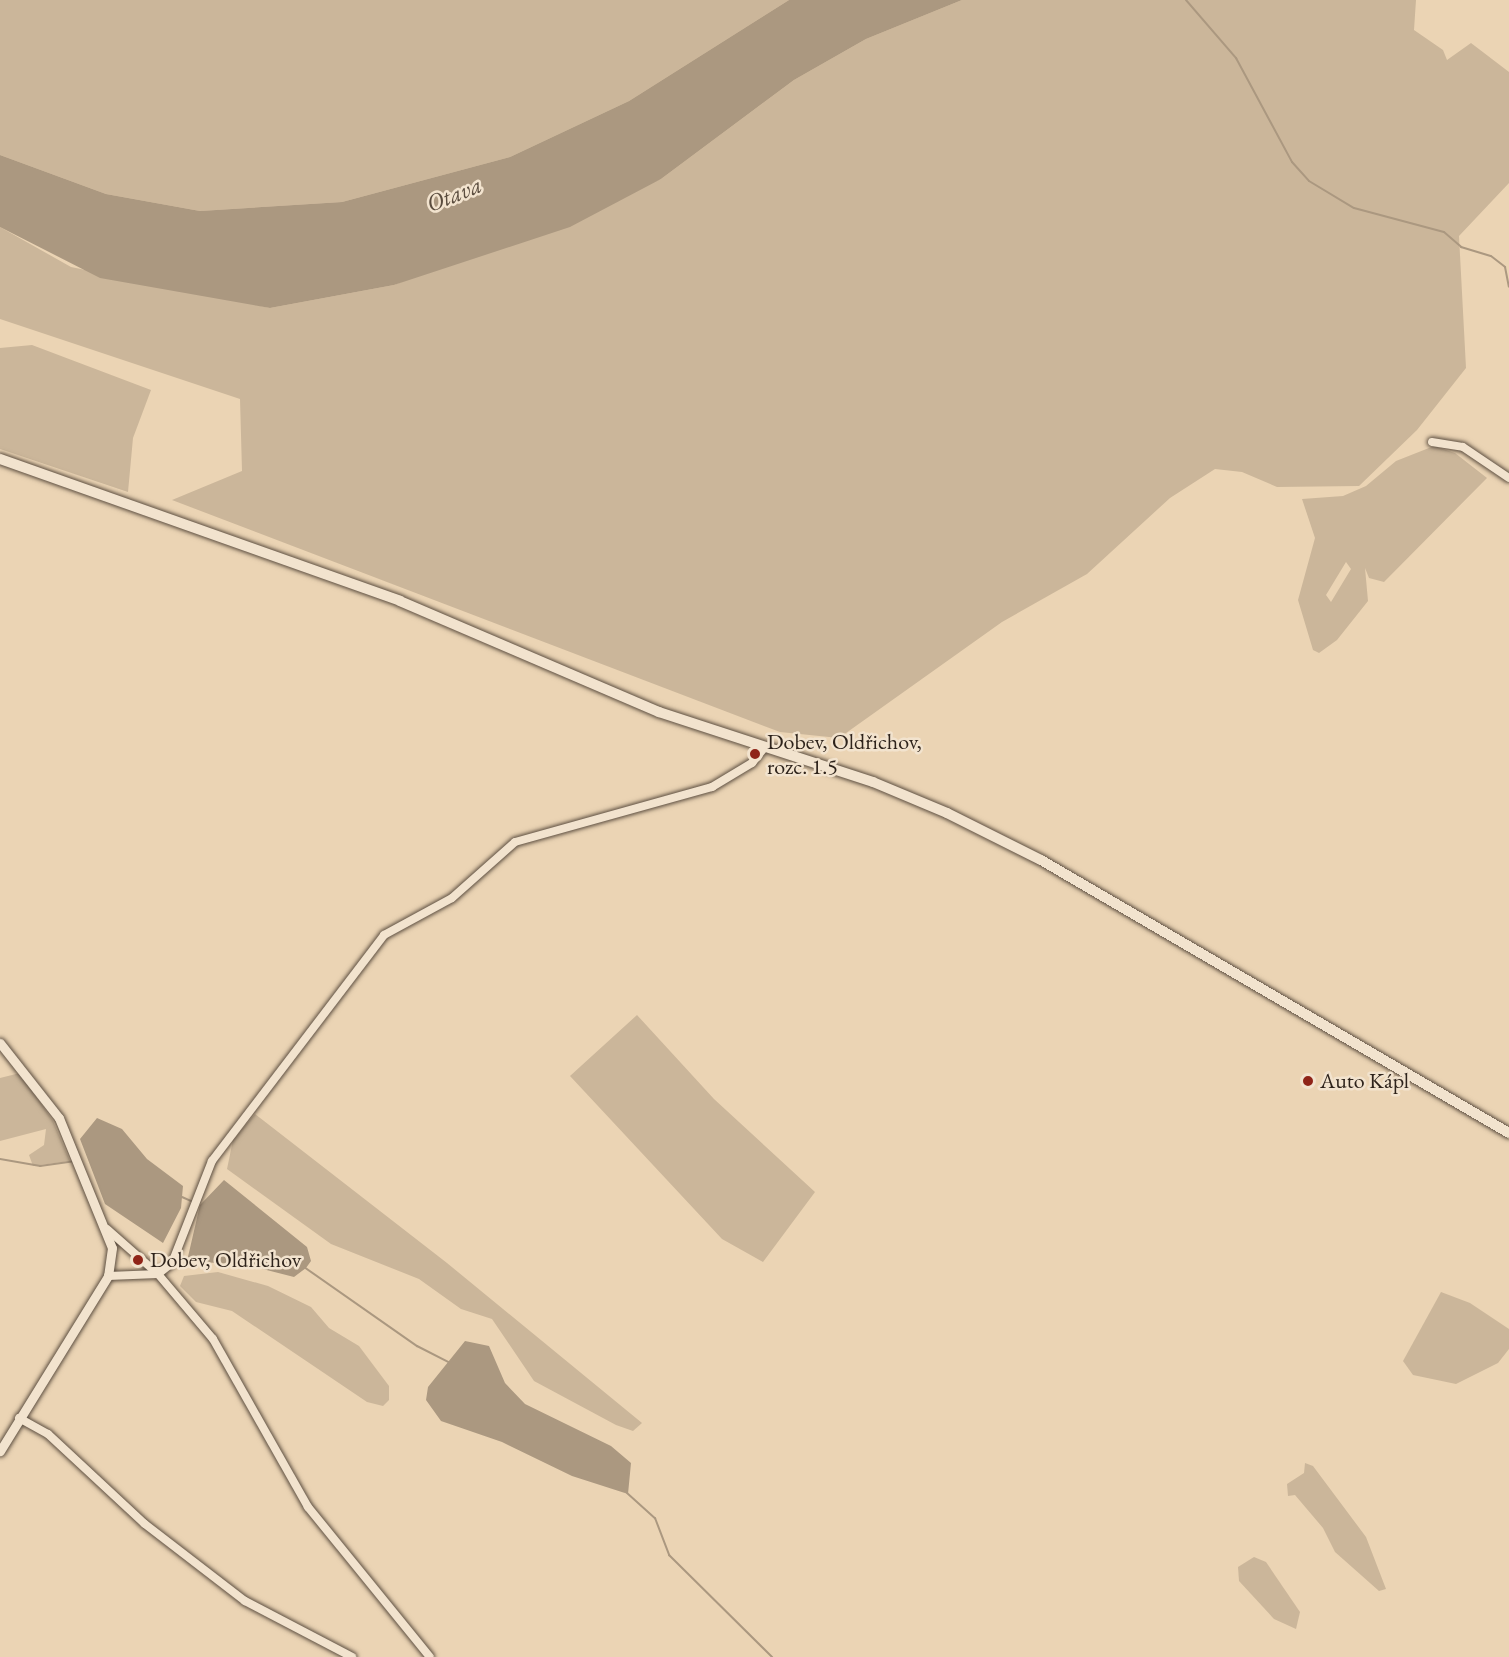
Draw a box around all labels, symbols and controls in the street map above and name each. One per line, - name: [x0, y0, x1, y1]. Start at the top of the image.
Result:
- water label: Otava: [422, 170, 486, 218]
- place label: Dobev, Oldřichov, rozc. 1.5: [767, 728, 922, 780]
- marker: Dobev, Oldřichov, rozc. 1.5: [748, 747, 762, 761]
- place label: Auto Kápl: [1320, 1068, 1409, 1094]
- marker: Auto Kápl: [1301, 1074, 1315, 1088]
- place label: Dobev, Oldřichov: [150, 1247, 301, 1273]
- marker: Dobev, Oldřichov: [131, 1253, 145, 1267]

